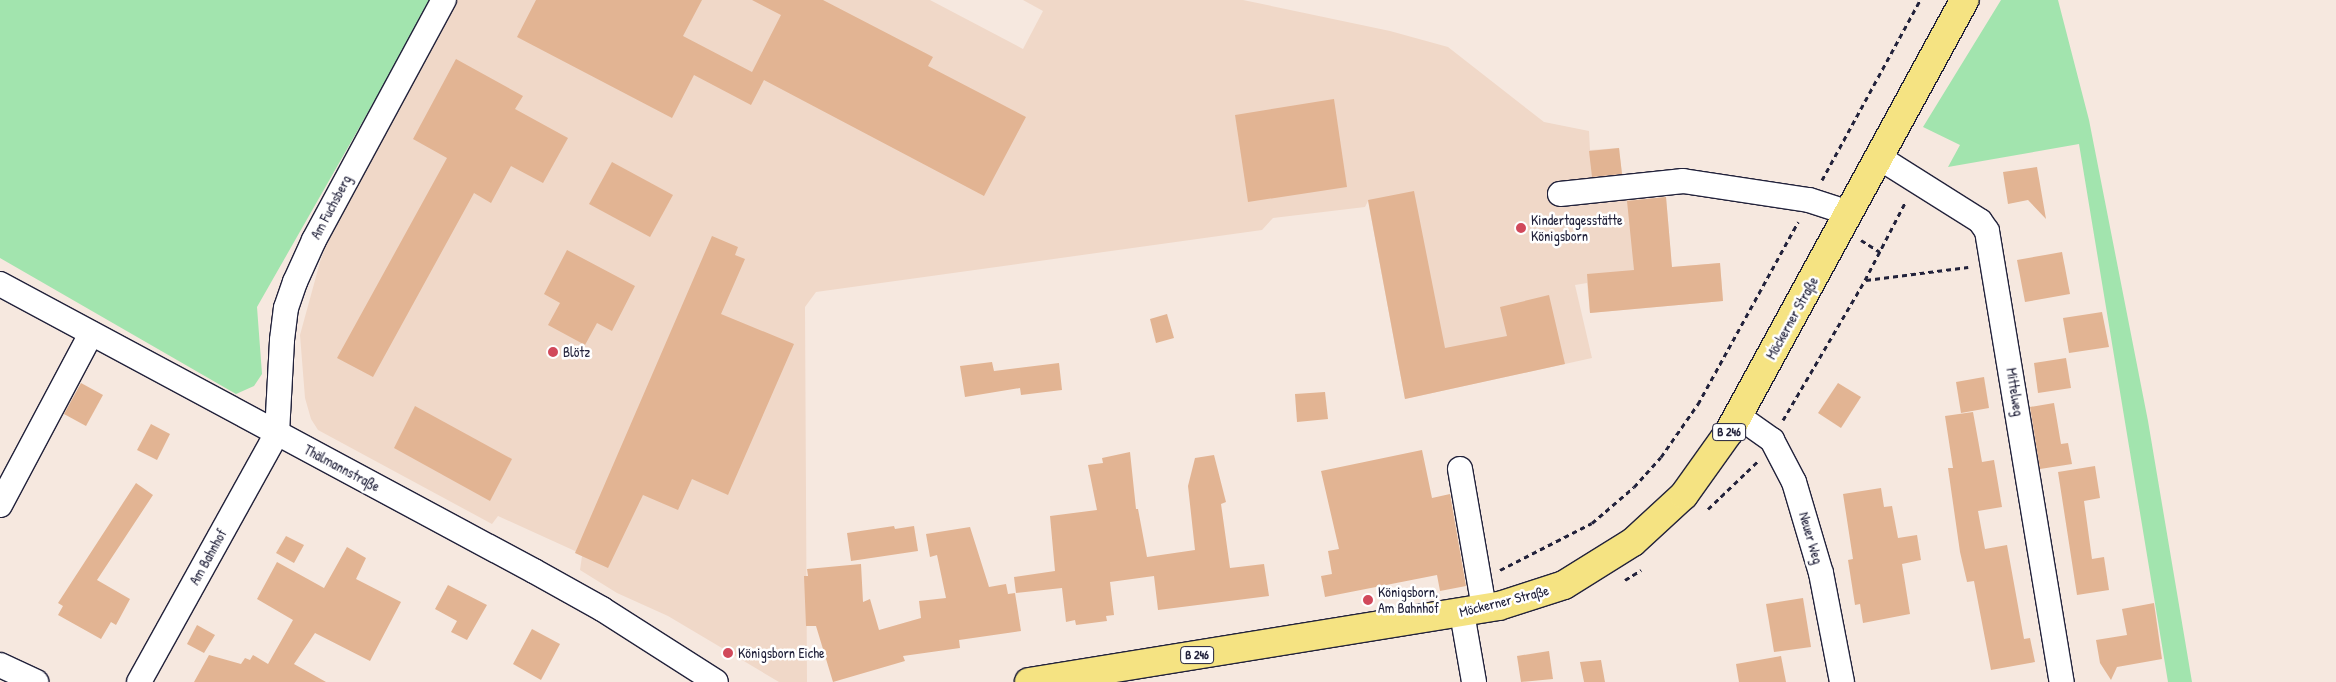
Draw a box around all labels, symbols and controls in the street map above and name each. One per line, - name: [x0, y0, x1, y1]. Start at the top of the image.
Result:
- street label: Am Fuchsberg: [307, 172, 355, 242]
- place label: Kindertagesstätte Königsborn: [1531, 212, 1623, 244]
- marker: Kindertagesstätte Königsborn: [1515, 222, 1527, 234]
- street label: Möckerner Straße: [1762, 274, 1822, 362]
- place label: Blötz: [563, 344, 590, 360]
- marker: Blötz: [547, 346, 559, 358]
- street label: Mittelweg: [2003, 367, 2027, 417]
- road number: B 246: [1712, 422, 1746, 442]
- street label: Thälmannstraße: [301, 441, 383, 495]
- street label: Neuer Weg: [1796, 510, 1826, 566]
- street label: Am Bahnhof: [186, 526, 230, 588]
- street label: Möckerner Straße: [1457, 582, 1551, 620]
- place label: Königsborn, Am Bahnhof: [1378, 584, 1439, 616]
- marker: Königsborn, Am Bahnhof: [1362, 594, 1374, 606]
- place label: Königsborn Eiche: [738, 645, 825, 661]
- road number: B 246: [1180, 646, 1214, 664]
- marker: Königsborn Eiche: [722, 647, 734, 659]

